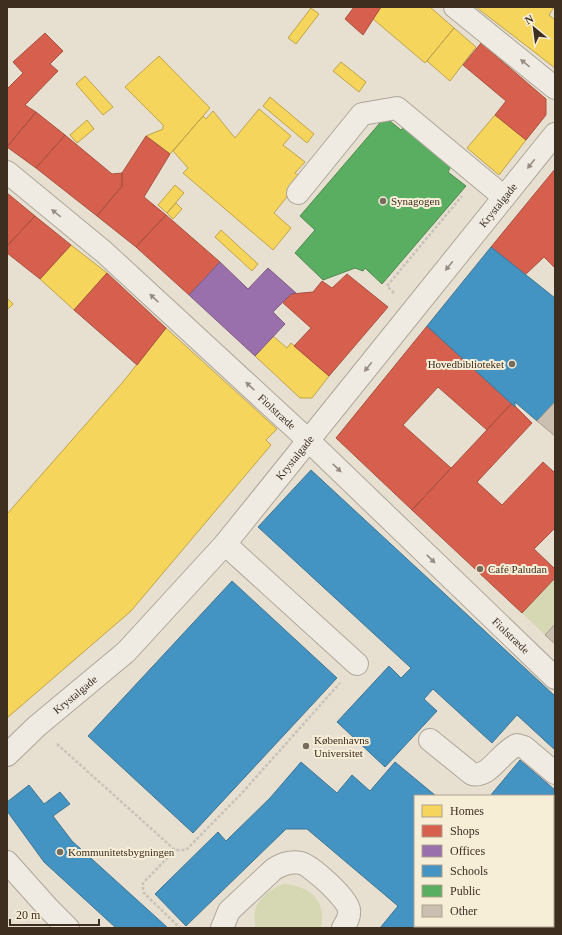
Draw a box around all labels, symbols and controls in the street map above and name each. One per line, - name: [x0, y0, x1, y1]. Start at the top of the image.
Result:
- north arrow: [514, 8, 554, 48]
- text: N: [523, 12, 536, 26]
- one-way arrow: [519, 59, 530, 68]
- one-way arrow: [526, 159, 535, 170]
- street label: Krystalgade: [476, 181, 519, 230]
- place label: Synagogen: [391, 195, 440, 207]
- marker: Synagogen: [378, 196, 388, 206]
- one-way arrow: [51, 208, 62, 217]
- one-way arrow: [445, 260, 454, 271]
- one-way arrow: [149, 293, 159, 303]
- place label: Hovedbiblioteket: [428, 358, 504, 370]
- marker: Hovedbiblioteket: [507, 359, 517, 369]
- one-way arrow: [364, 362, 373, 373]
- one-way arrow: [245, 382, 255, 391]
- street label: Fiolstræde: [256, 391, 298, 432]
- street label: Krystalgade: [273, 433, 316, 482]
- one-way arrow: [332, 464, 342, 473]
- one-way arrow: [426, 554, 436, 564]
- place label: Café Paludan: [488, 563, 547, 575]
- marker: Café Paludan: [475, 564, 485, 574]
- street label: Fiolstræde: [490, 615, 532, 656]
- street label: Krystalgade: [51, 673, 99, 716]
- place label: Københavns Universitet: [314, 734, 369, 759]
- marker: Københavns Universitet: [301, 741, 311, 751]
- legend: [414, 795, 554, 927]
- text: Homes: [450, 804, 484, 818]
- text: Shops: [450, 824, 480, 838]
- text: Offices: [450, 844, 485, 858]
- place label: Kommunitetsbygningen: [68, 846, 175, 858]
- marker: Kommunitetsbygningen: [55, 847, 65, 857]
- text: Schools: [450, 864, 488, 878]
- text: Public: [450, 884, 481, 898]
- scale bar: [10, 901, 99, 927]
- text: Other: [450, 904, 477, 918]
- text: 20 m: [16, 908, 41, 922]

